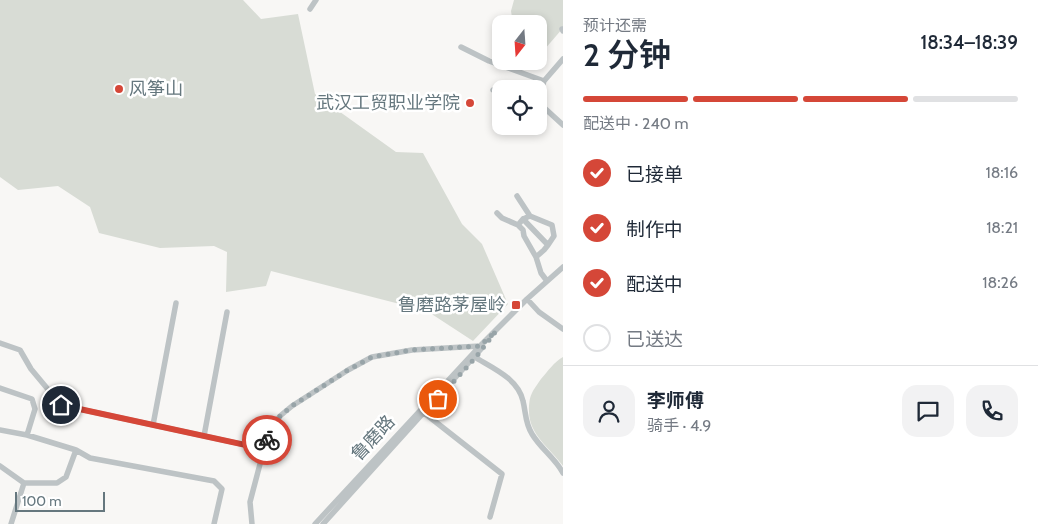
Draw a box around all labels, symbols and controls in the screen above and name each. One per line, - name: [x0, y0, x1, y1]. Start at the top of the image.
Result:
- north arrow: [492, 15, 548, 70]
- map controls: [492, 15, 547, 135]
- text: 预计还需: [583, 16, 647, 35]
- text: 18:34–18:39: [920, 31, 1018, 54]
- text: 2 分钟: [583, 35, 671, 74]
- place label: 风筝山: [129, 78, 183, 100]
- button: locate: [492, 80, 547, 135]
- marker: 风筝山: [113, 83, 125, 95]
- place label: 武汉工贸职业学院: [316, 92, 460, 114]
- marker: 武汉工贸职业学院: [464, 97, 476, 109]
- text: 配送中 · 240 m: [583, 114, 688, 133]
- icon: check: [583, 159, 611, 187]
- text: 已接单: [626, 163, 683, 186]
- text: 18:16: [985, 163, 1018, 182]
- icon: check: [583, 214, 611, 242]
- text: 制作中: [626, 218, 683, 241]
- text: 18:21: [986, 218, 1018, 237]
- icon: check: [583, 269, 611, 297]
- text: 配送中: [626, 273, 683, 296]
- text: 18:26: [982, 273, 1018, 292]
- place label: 鲁磨路茅屋岭: [398, 294, 506, 316]
- marker: 鲁磨路茅屋岭: [510, 299, 522, 311]
- text: 已送达: [626, 328, 683, 351]
- pin: [417, 378, 459, 420]
- pin: [40, 384, 82, 426]
- icon: bag: [424, 385, 452, 413]
- button: person: [583, 385, 635, 437]
- button: chat: [902, 385, 954, 437]
- button: phone: [966, 385, 1018, 437]
- text: 李师傅: [647, 389, 704, 412]
- icon: home: [47, 391, 75, 419]
- street label: 鲁磨路: [347, 411, 399, 465]
- courier: [242, 415, 292, 465]
- text: 骑手 · 4.9: [647, 416, 711, 435]
- icon: bike: [253, 426, 281, 454]
- scale bar: [15, 489, 105, 512]
- text: 100 m: [22, 492, 62, 510]

